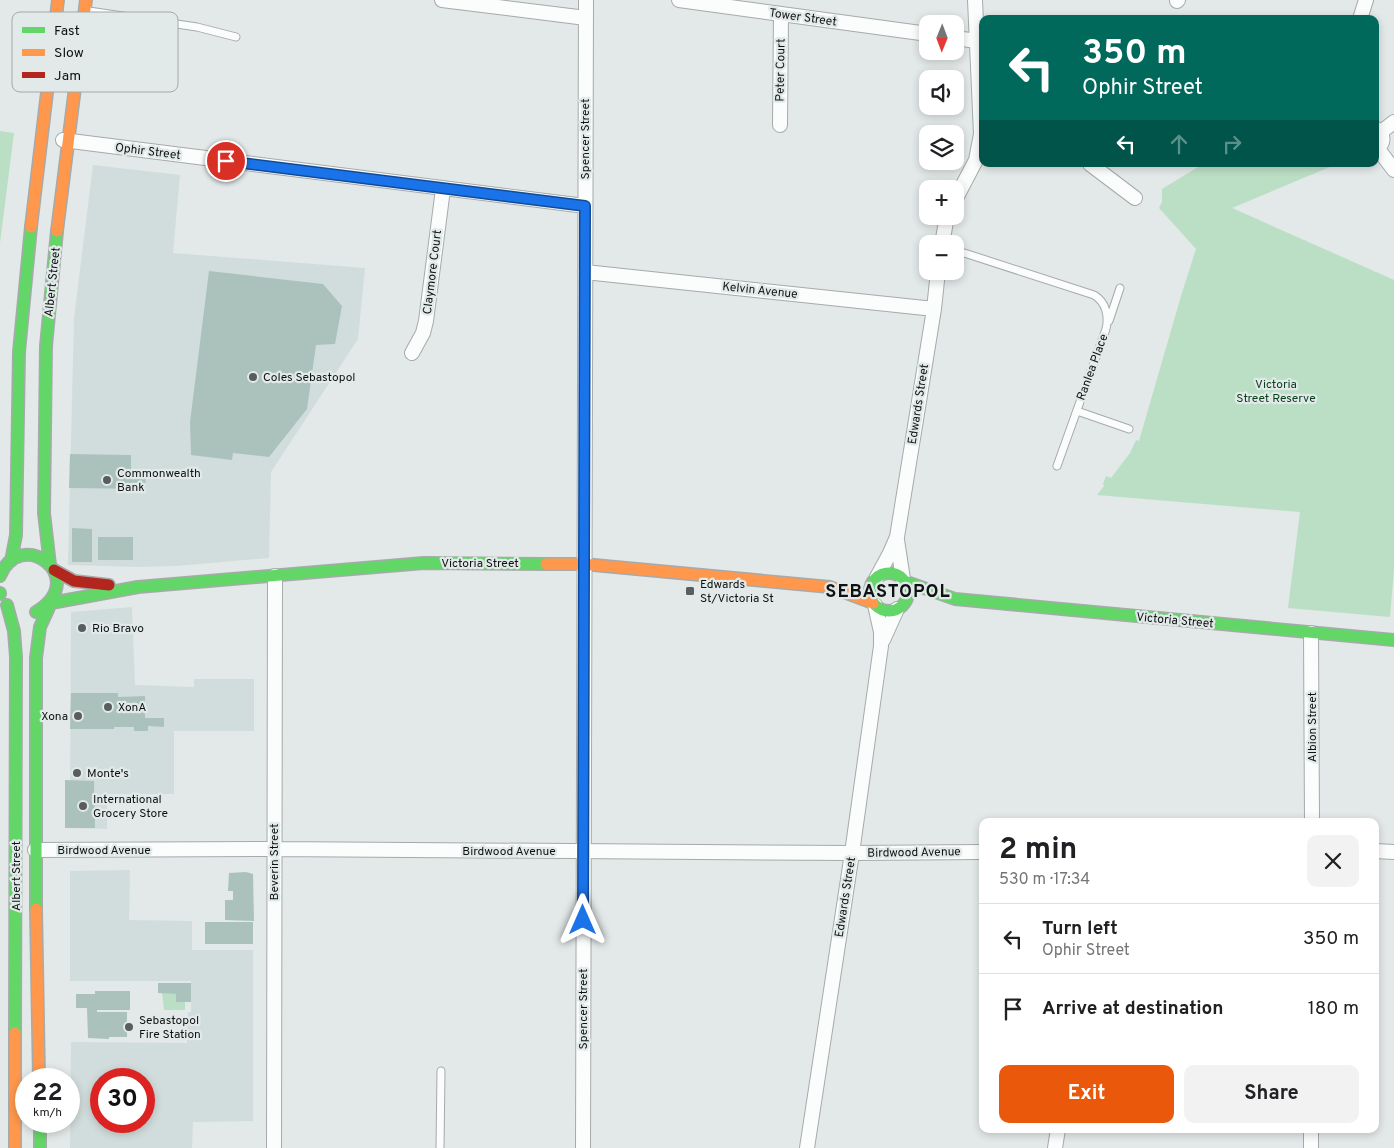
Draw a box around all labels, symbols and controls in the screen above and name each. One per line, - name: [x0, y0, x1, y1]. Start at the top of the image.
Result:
- street label: Tower Street: [768, 5, 838, 31]
- legend: [12, 12, 178, 92]
- north arrow: [919, 15, 964, 60]
- map controls: [919, 15, 964, 280]
- text: Fast: [54, 23, 80, 40]
- text: 350 m: [1082, 32, 1187, 76]
- icon: left: [999, 35, 1064, 100]
- street label: Peter Court: [772, 38, 790, 102]
- text: Slow: [54, 45, 84, 62]
- text: Jam: [54, 68, 81, 85]
- button: sound: [919, 70, 964, 115]
- text: Ophir Street: [1082, 75, 1203, 102]
- street label: Spencer Street: [578, 99, 594, 179]
- button: layers: [919, 125, 964, 170]
- icon: left: [1112, 130, 1140, 158]
- icon: ahead: [1165, 130, 1193, 158]
- icon: right: [1218, 130, 1246, 158]
- street label: Ophir Street: [114, 140, 182, 164]
- pin: [205, 140, 247, 182]
- icon: arrive: [212, 147, 240, 175]
- button: +: [919, 180, 964, 225]
- street label: Claymore Court: [420, 229, 446, 315]
- button: −: [919, 235, 964, 280]
- street label: Albert Street: [41, 246, 65, 318]
- street label: Kelvin Avenue: [721, 279, 798, 303]
- street label: Ranlea Place: [1074, 332, 1112, 403]
- street label: Edwards Street: [905, 363, 933, 445]
- place label: Coles Sebastopol: [263, 370, 355, 386]
- marker: Coles Sebastopol: [247, 371, 259, 383]
- park label: Victoria Street Reserve: [1236, 377, 1316, 407]
- place label: Commonwealth Bank: [117, 466, 201, 496]
- marker: Commonwealth Bank: [101, 474, 113, 486]
- street label: Victoria Street: [441, 556, 519, 572]
- place label: Edwards St/Victoria St: [700, 577, 774, 607]
- district label: SEBASTOPOL: [825, 581, 951, 604]
- marker: Edwards St/Victoria St: [684, 585, 696, 597]
- street label: Victoria Street: [1136, 610, 1214, 632]
- place label: Rio Bravo: [92, 621, 144, 637]
- marker: Rio Bravo: [76, 622, 88, 634]
- street label: Albion Street: [1305, 692, 1321, 762]
- place label: XonA: [118, 700, 146, 716]
- marker: XonA: [102, 701, 114, 713]
- place label: Xona: [41, 709, 68, 725]
- marker: Xona: [72, 710, 84, 722]
- place label: Monte's: [87, 766, 129, 782]
- marker: Monte's: [71, 767, 83, 779]
- place label: International Grocery Store: [93, 792, 168, 822]
- marker: International Grocery Store: [77, 800, 89, 812]
- street label: Beverin Street: [267, 823, 283, 901]
- text: 2 min: [999, 832, 1077, 869]
- button: close: [1307, 835, 1359, 887]
- street label: Albert Street: [9, 841, 25, 911]
- street label: Birdwood Avenue: [57, 843, 151, 859]
- street label: Birdwood Avenue: [462, 844, 556, 860]
- street label: Birdwood Avenue: [867, 844, 961, 862]
- street label: Edwards Street: [832, 856, 860, 938]
- text: 530 m · 17:34: [999, 870, 1090, 890]
- position arrow: [556, 893, 608, 945]
- text: Turn left: [1042, 917, 1118, 941]
- icon: left: [999, 925, 1027, 953]
- text: 350 m: [1303, 927, 1359, 951]
- text: Ophir Street: [1042, 941, 1130, 961]
- street label: Spencer Street: [576, 969, 592, 1049]
- icon: arrive: [999, 995, 1027, 1023]
- text: Arrive at destination: [1042, 997, 1223, 1021]
- text: 180 m: [1308, 997, 1359, 1021]
- place label: Sebastopol Fire Station: [139, 1013, 201, 1043]
- marker: Sebastopol Fire Station: [123, 1021, 135, 1033]
- button: Exit: [999, 1065, 1174, 1123]
- button: Share: [1184, 1065, 1359, 1123]
- speed limit sign: 30: [90, 1068, 155, 1133]
- text: 22: [32, 1078, 63, 1110]
- text: km/h: [33, 1105, 62, 1121]

